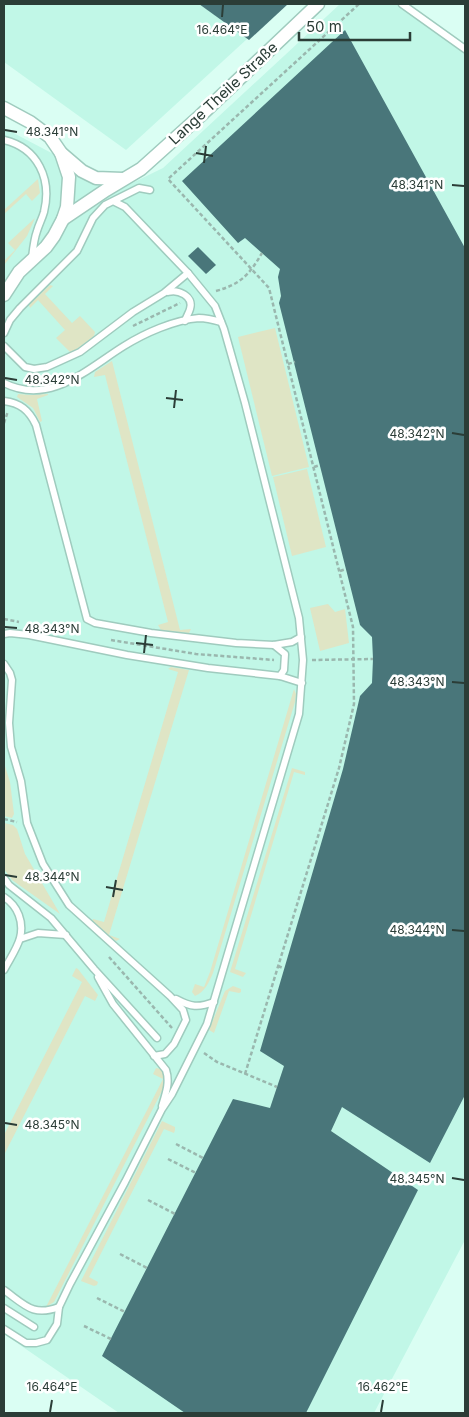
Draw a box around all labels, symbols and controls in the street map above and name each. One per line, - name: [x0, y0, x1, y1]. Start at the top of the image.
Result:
- scale bar: [299, 10, 410, 42]
- text: 50 m: [306, 17, 342, 36]
- text: 16.464°E: [197, 22, 247, 37]
- street label: Lange Theile Straße: [165, 38, 281, 148]
- text: 48.341°N: [26, 124, 78, 139]
- text: 48.341°N: [391, 177, 443, 192]
- text: 48.342°N: [24, 372, 80, 387]
- text: 48.342°N: [389, 426, 445, 441]
- text: 48.343°N: [25, 621, 79, 636]
- text: 48.343°N: [390, 674, 444, 689]
- text: 48.344°N: [24, 869, 80, 884]
- text: 48.344°N: [389, 922, 445, 937]
- text: 48.345°N: [24, 1117, 80, 1132]
- text: 48.345°N: [389, 1171, 445, 1186]
- text: 16.464°E: [27, 1379, 77, 1394]
- text: 16.462°E: [358, 1379, 408, 1394]

